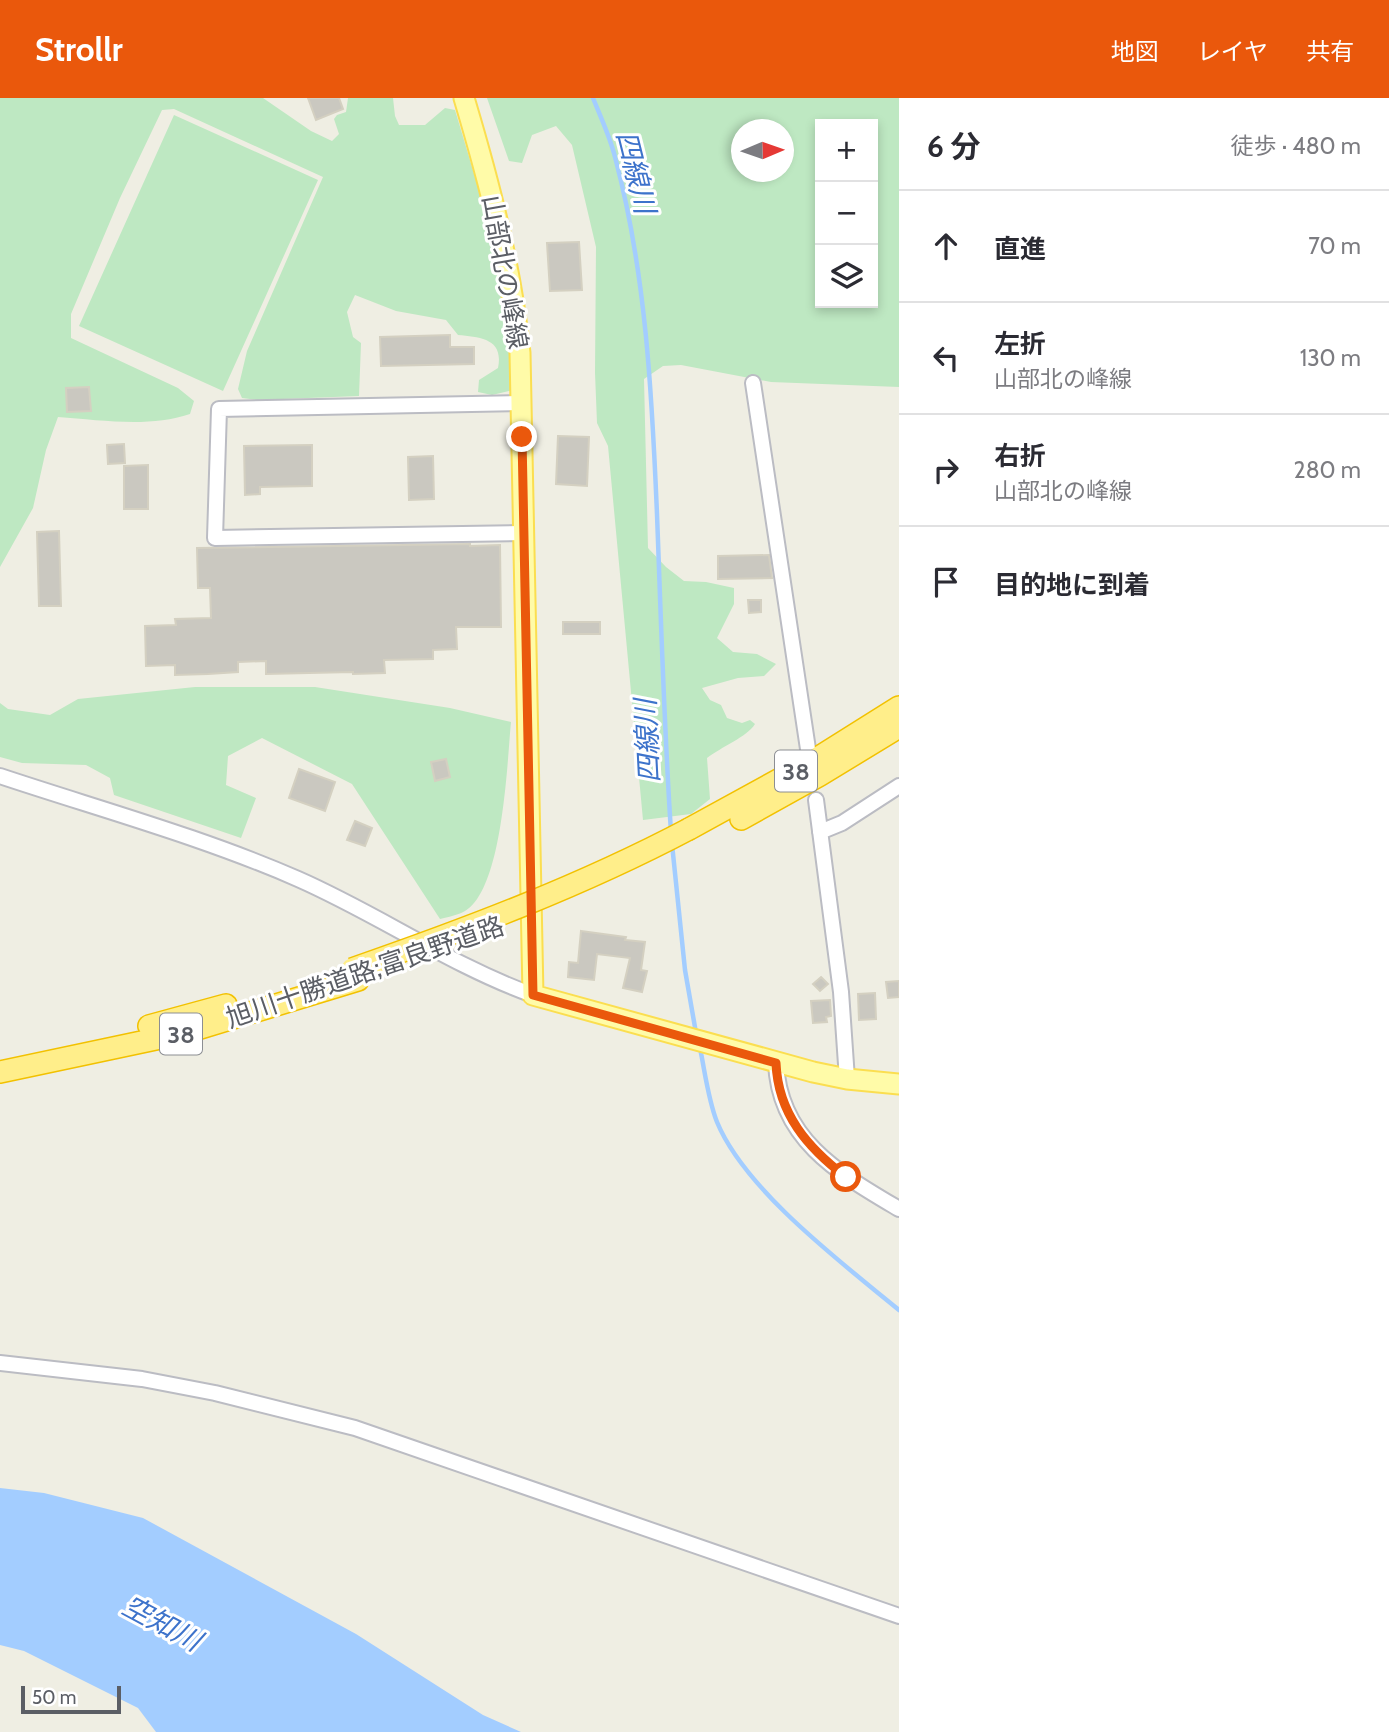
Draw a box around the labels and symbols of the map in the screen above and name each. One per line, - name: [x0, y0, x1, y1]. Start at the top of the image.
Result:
- north arrow: [731, 119, 794, 182]
- water label: 四線川: [609, 127, 663, 220]
- street label: 山部北の峰線: [476, 192, 534, 352]
- route end: [506, 421, 537, 452]
- water label: 四線川: [628, 695, 666, 784]
- road number: 38: [775, 750, 817, 792]
- street label: 旭川十勝道路;富良野道路: [222, 909, 508, 1035]
- road number: 38: [160, 1014, 202, 1054]
- route start: [830, 1161, 861, 1192]
- water label: 空知川: [117, 1588, 210, 1659]
- scale bar: [21, 1683, 121, 1715]

